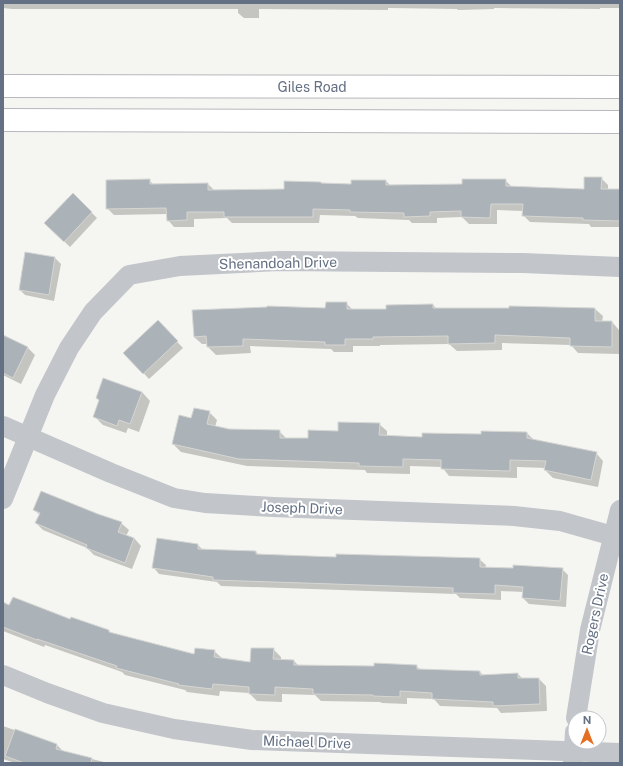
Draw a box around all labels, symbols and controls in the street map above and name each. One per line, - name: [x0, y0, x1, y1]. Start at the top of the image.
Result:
- street label: Giles Road: [277, 79, 347, 95]
- street label: Shenandoah Drive: [219, 254, 337, 272]
- street label: Joseph Drive: [261, 499, 343, 517]
- street label: Rogers Drive: [579, 572, 611, 656]
- north arrow: [567, 710, 607, 750]
- text: N: [583, 714, 591, 726]
- street label: Michael Drive: [263, 732, 351, 752]

